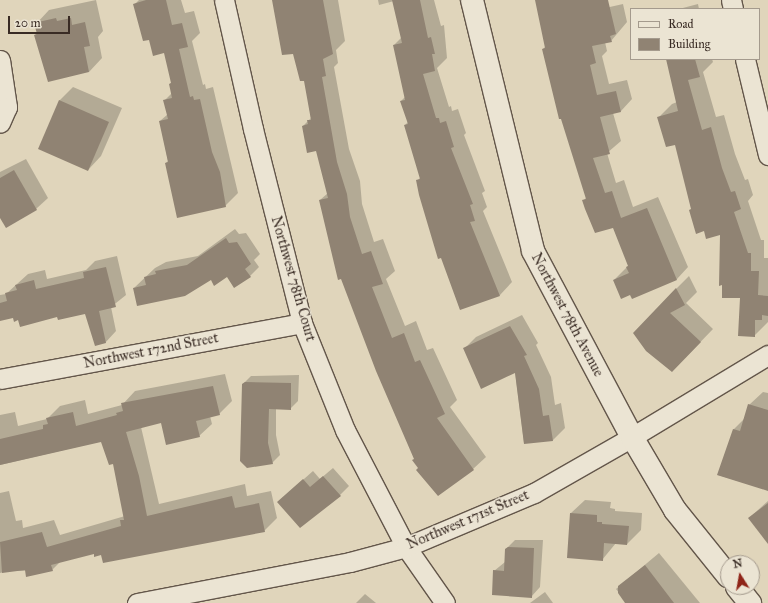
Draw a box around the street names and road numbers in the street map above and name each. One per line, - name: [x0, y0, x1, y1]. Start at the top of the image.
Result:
- street label: Northwest 78th Court: [267, 214, 319, 344]
- street label: Northwest 78th Avenue: [527, 250, 607, 380]
- street label: Northwest 172nd Street: [82, 330, 220, 372]
- street label: Northwest 171st Street: [404, 487, 532, 553]

